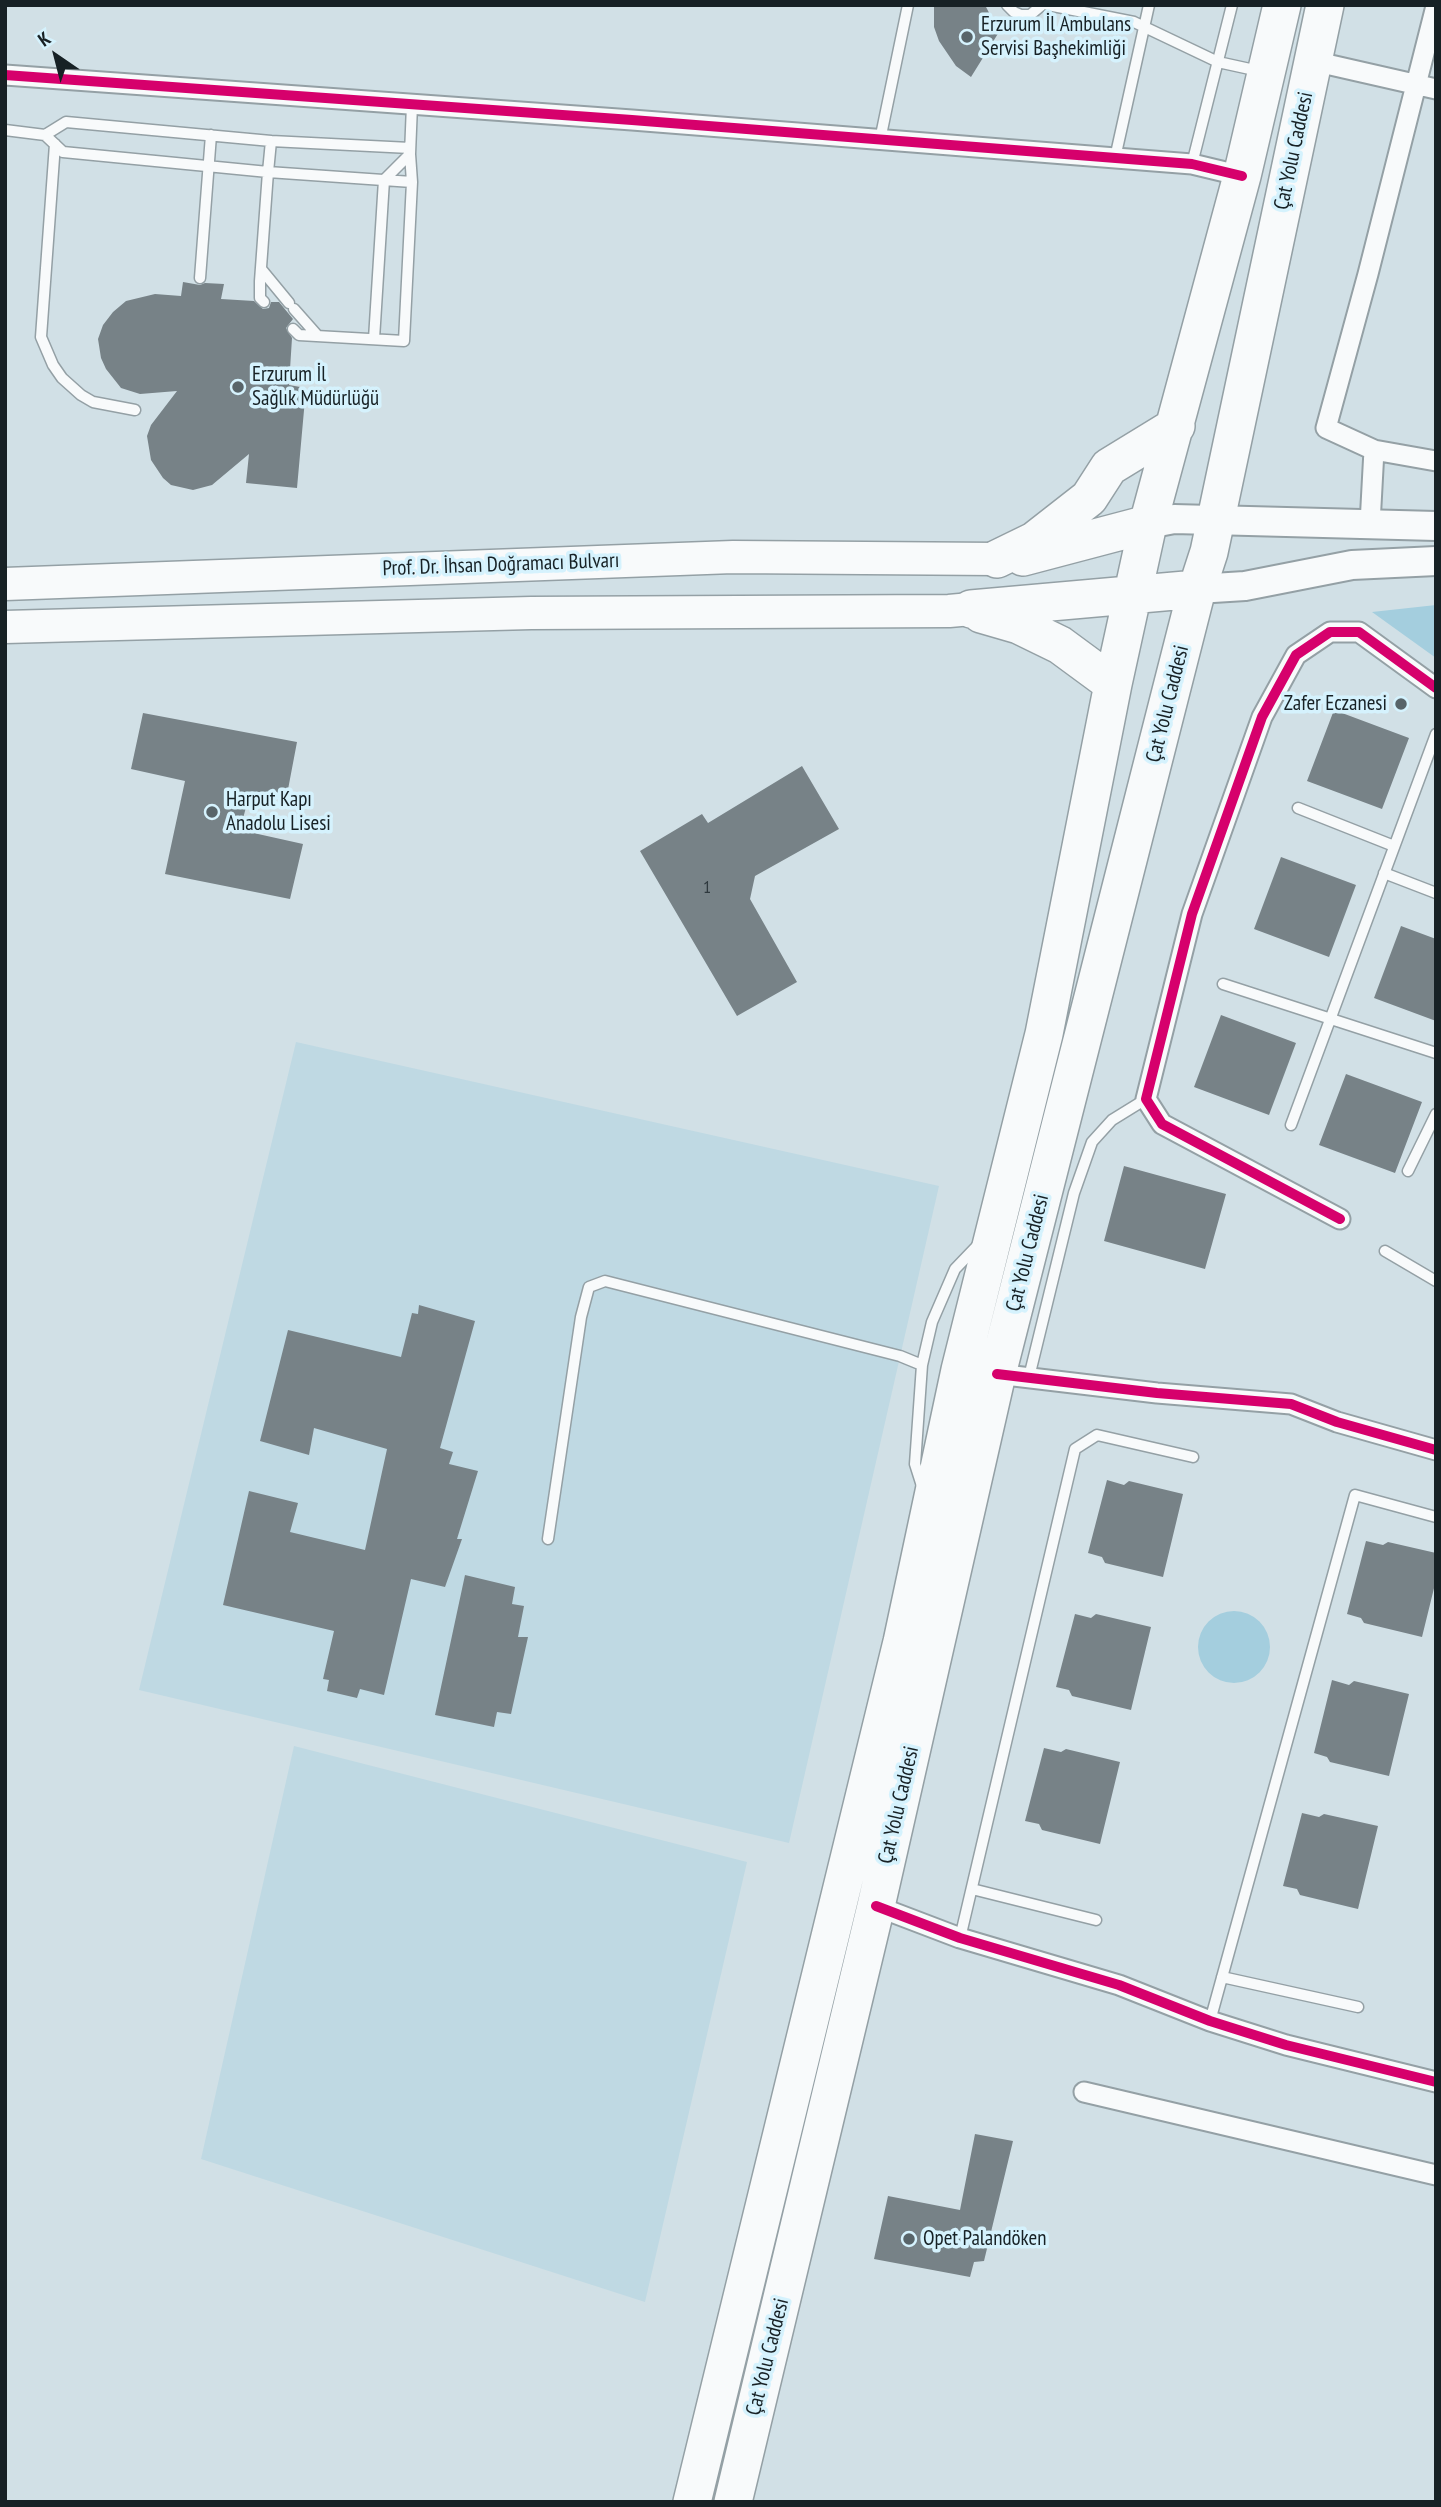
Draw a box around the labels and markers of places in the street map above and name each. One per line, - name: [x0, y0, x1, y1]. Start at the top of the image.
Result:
- place label: Erzurum İl Ambulans Servisi Başhekimliği: [981, 12, 1131, 62]
- marker: Erzurum İl Ambulans Servisi Başhekimliği: [959, 29, 975, 45]
- place label: Erzurum İl Sağlık Müdürlüğü: [252, 362, 379, 412]
- marker: Erzurum İl Sağlık Müdürlüğü: [230, 379, 246, 395]
- place label: Zafer Eczanesi: [1284, 691, 1387, 717]
- marker: Zafer Eczanesi: [1393, 696, 1409, 712]
- place label: Harput Kapı Anadolu Lisesi: [226, 787, 331, 837]
- marker: Harput Kapı Anadolu Lisesi: [204, 804, 220, 820]
- place label: Opet Palandöken: [923, 2226, 1046, 2252]
- marker: Opet Palandöken: [901, 2231, 917, 2247]

